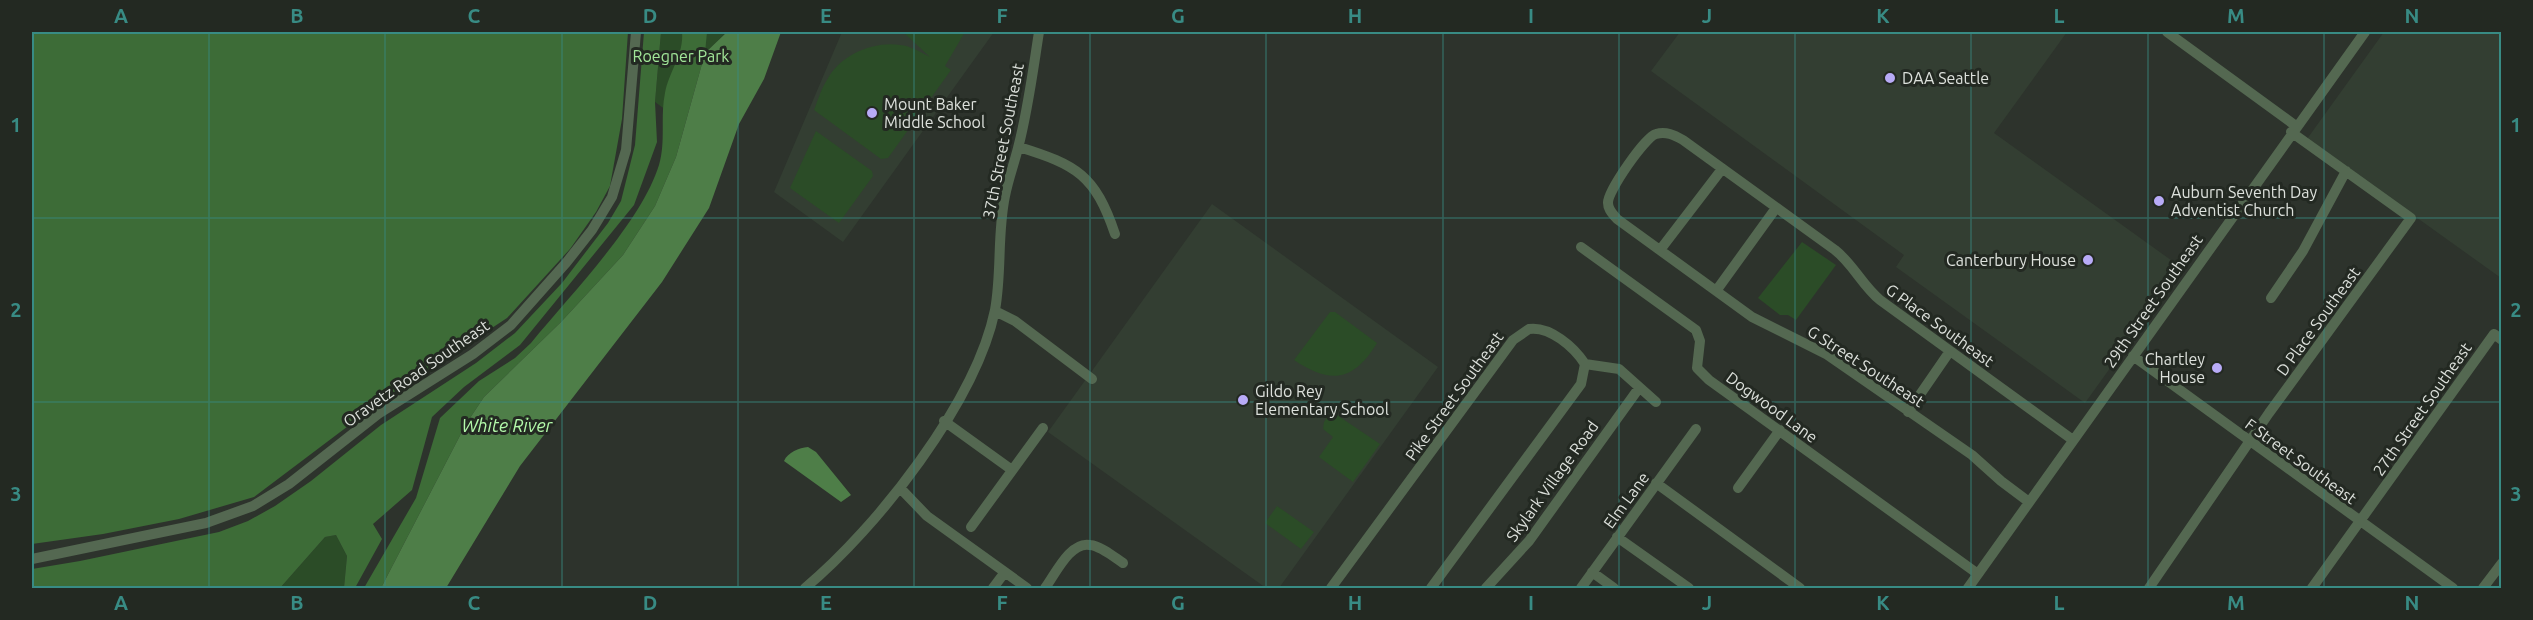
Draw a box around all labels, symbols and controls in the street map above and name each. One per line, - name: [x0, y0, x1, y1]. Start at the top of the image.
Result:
- text: A: [114, 4, 128, 27]
- text: B: [290, 4, 304, 27]
- text: C: [468, 4, 481, 27]
- text: D: [643, 4, 657, 27]
- text: E: [820, 4, 832, 27]
- text: F: [996, 4, 1008, 27]
- text: G: [1171, 4, 1185, 27]
- text: H: [1348, 4, 1362, 27]
- text: I: [1528, 4, 1534, 27]
- text: J: [1702, 4, 1712, 27]
- text: K: [1876, 4, 1890, 27]
- text: L: [2054, 4, 2065, 27]
- text: M: [2227, 4, 2245, 27]
- text: N: [2405, 4, 2419, 27]
- park label: Roegner Park: [633, 47, 729, 65]
- street label: 37th Street Southeast: [979, 61, 1027, 220]
- place label: DAA Seattle: [1902, 69, 1989, 87]
- marker: DAA Seattle: [1883, 71, 1897, 85]
- place label: Mount Baker Middle School: [884, 95, 985, 131]
- marker: Mount Baker Middle School: [865, 106, 879, 120]
- text: 1: [10, 113, 22, 136]
- text: 1: [2510, 113, 2522, 136]
- place label: Auburn Seventh Day Adventist Church: [2171, 183, 2317, 219]
- marker: Auburn Seventh Day Adventist Church: [2152, 194, 2166, 208]
- street label: 29th Street Southeast: [2100, 231, 2206, 371]
- place label: Canterbury House: [1946, 251, 2076, 269]
- marker: Canterbury House: [2081, 253, 2095, 267]
- street label: D Place Southeast: [2273, 263, 2364, 379]
- street label: G Place Southeast: [1883, 280, 1998, 371]
- text: 2: [10, 298, 22, 321]
- text: 2: [2510, 298, 2522, 321]
- street label: Oravetz Road Southeast: [340, 315, 493, 430]
- street label: G Street Southeast: [1804, 322, 1928, 411]
- street label: Pike Street Southeast: [1401, 328, 1507, 464]
- street label: 27th Street Southeast: [2369, 339, 2475, 479]
- place label: Chartley House: [2145, 350, 2205, 386]
- marker: Chartley House: [2210, 361, 2224, 375]
- street label: Dogwood Lane: [1723, 368, 1821, 446]
- place label: Gildo Rey Elementary School: [1255, 382, 1389, 418]
- marker: Gildo Rey Elementary School: [1236, 393, 1250, 407]
- water label: White River: [462, 415, 553, 435]
- street label: F Street Southeast: [2242, 415, 2361, 508]
- street label: Skylark Village Road: [1502, 417, 1602, 545]
- street label: Elm Lane: [1600, 468, 1652, 532]
- text: 3: [10, 482, 22, 505]
- text: 3: [2510, 482, 2522, 505]
- text: A: [114, 591, 128, 614]
- text: B: [290, 591, 304, 614]
- text: C: [468, 591, 481, 614]
- text: D: [643, 591, 657, 614]
- text: E: [820, 591, 832, 614]
- text: F: [996, 591, 1008, 614]
- text: G: [1171, 591, 1185, 614]
- text: H: [1348, 591, 1362, 614]
- text: I: [1528, 591, 1534, 614]
- text: J: [1702, 591, 1712, 614]
- text: K: [1876, 591, 1890, 614]
- text: L: [2054, 591, 2065, 614]
- text: M: [2227, 591, 2245, 614]
- text: N: [2405, 591, 2419, 614]

